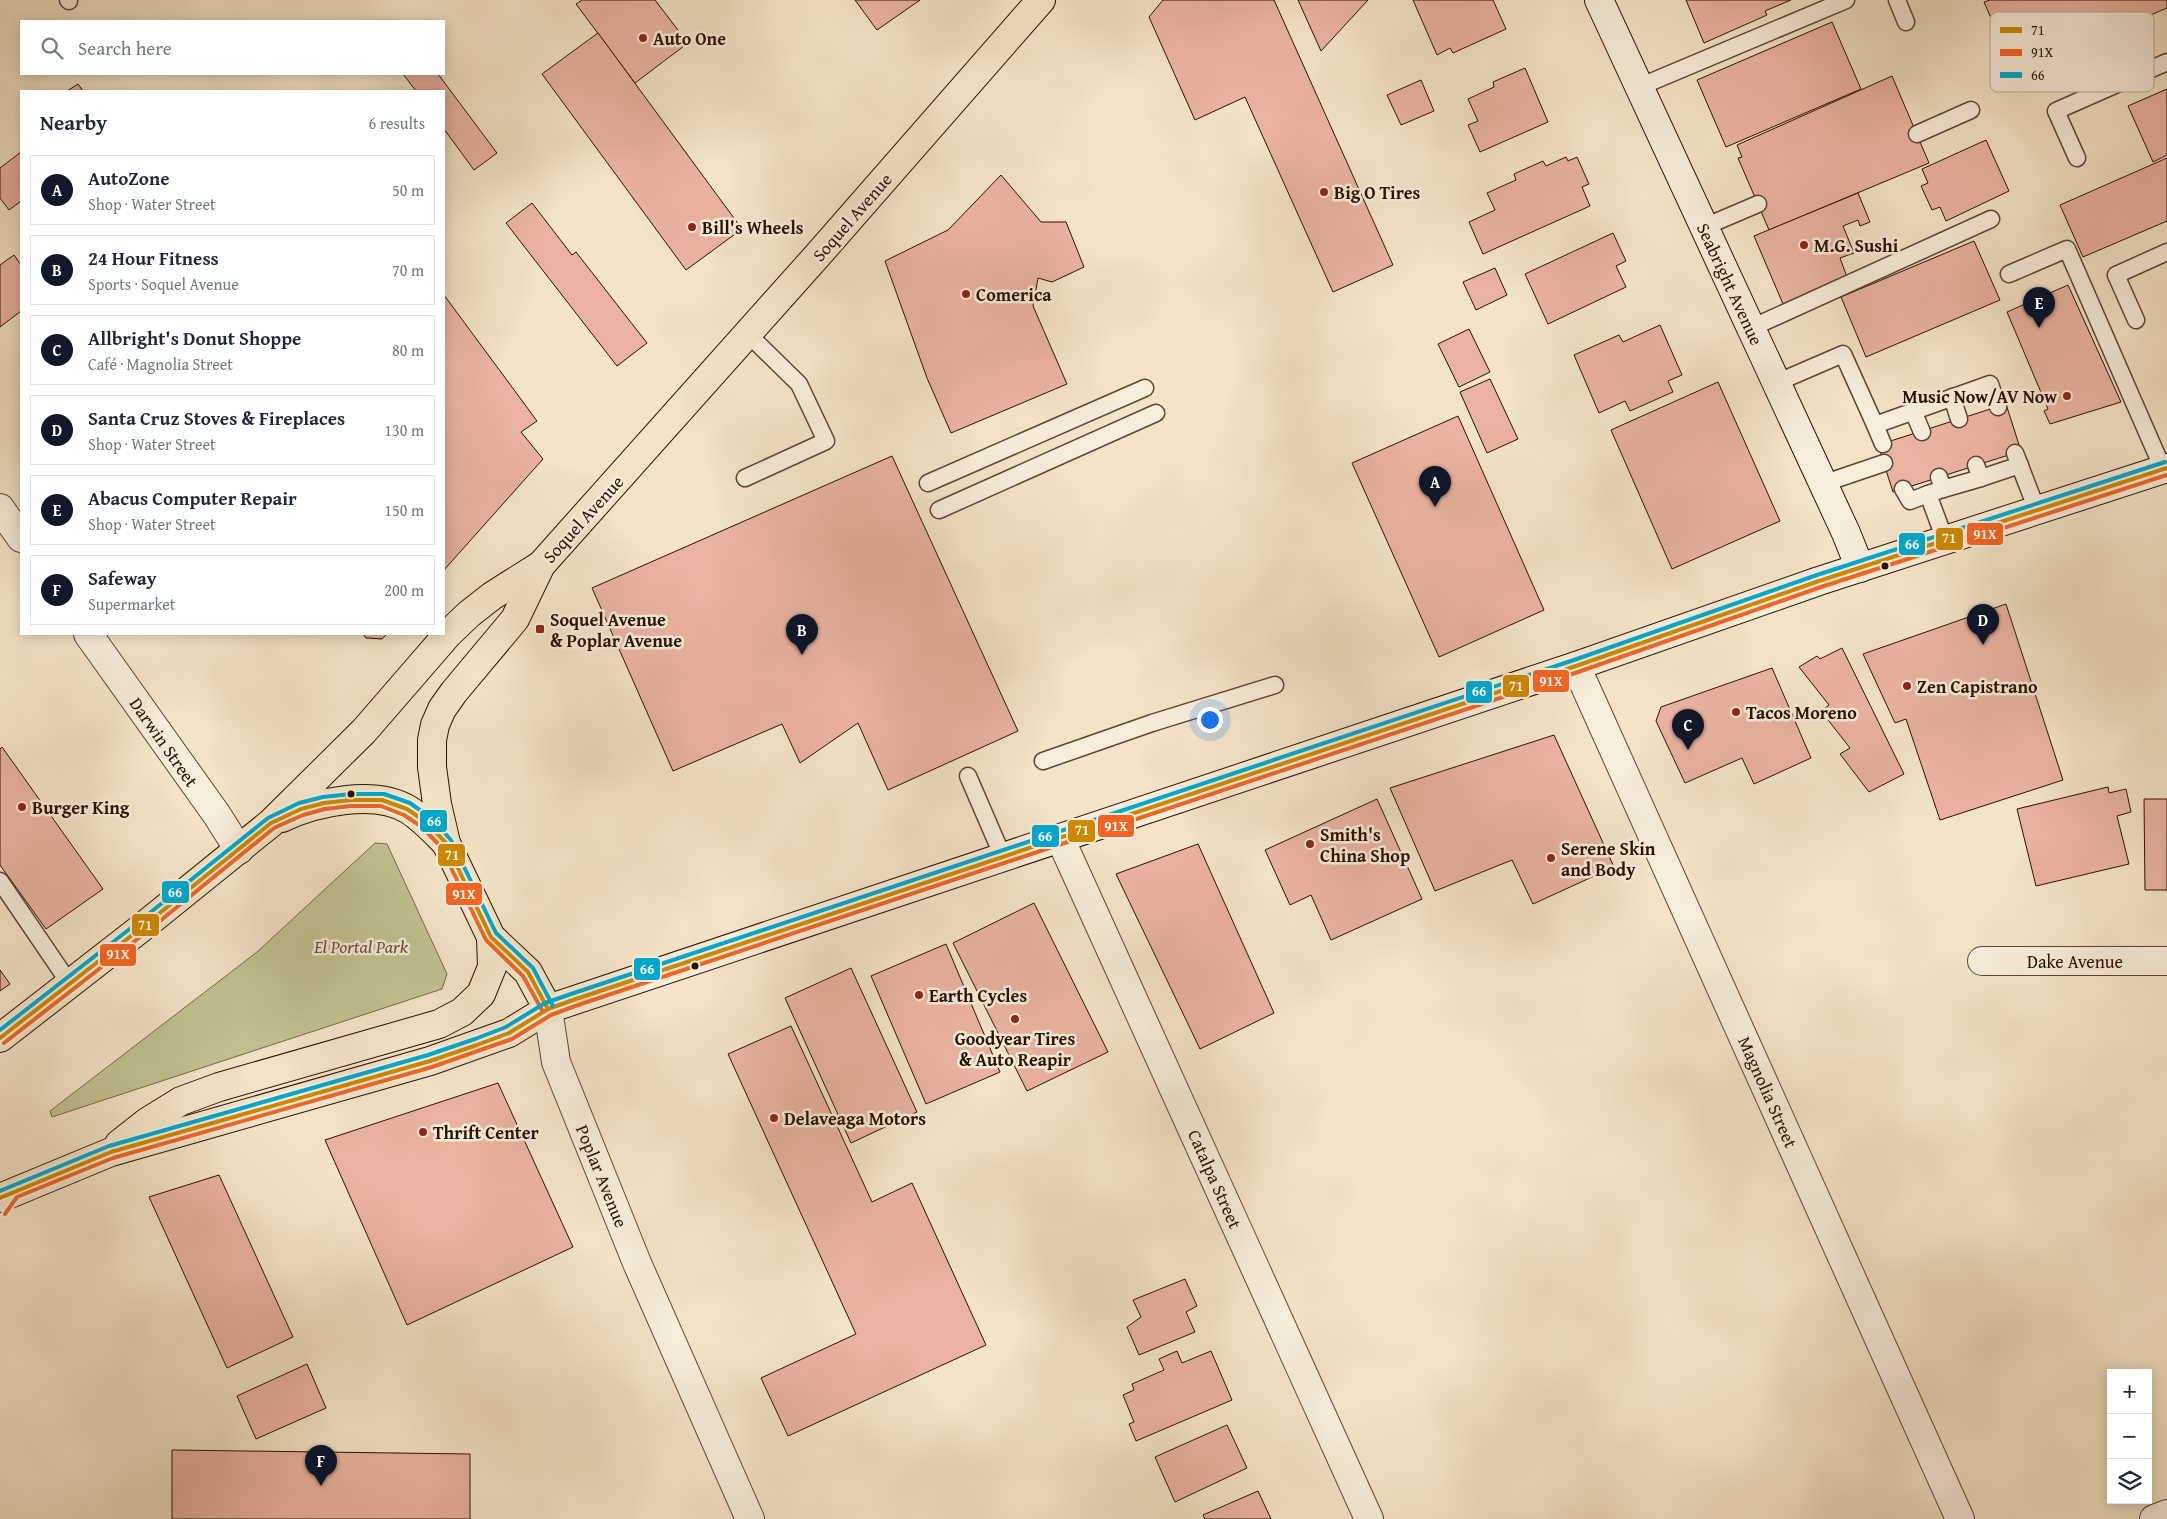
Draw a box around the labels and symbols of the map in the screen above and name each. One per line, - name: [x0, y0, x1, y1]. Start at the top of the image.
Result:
- legend: [1990, 12, 2154, 92]
- text: 71: [2031, 20, 2044, 40]
- place label: Auto One: [653, 25, 726, 52]
- marker: Auto One: [637, 32, 649, 44]
- text: 91X: [2031, 42, 2053, 62]
- text: 66: [2031, 65, 2045, 85]
- street label: Soquel Avenue: [806, 167, 898, 267]
- place label: Big O Tires: [1334, 179, 1420, 206]
- marker: Big O Tires: [1318, 186, 1330, 198]
- place label: Bill's Wheels: [702, 214, 804, 241]
- street label: Seabright Avenue: [1690, 218, 1770, 350]
- marker: Bill's Wheels: [686, 221, 698, 233]
- place label: M.G. Sushi: [1814, 232, 1899, 259]
- marker: M.G. Sushi: [1798, 239, 1810, 251]
- place label: Comerica: [976, 281, 1052, 308]
- pin: E: [2023, 287, 2055, 328]
- marker: Comerica: [960, 288, 972, 300]
- place label: Music Now/AV Now: [1902, 383, 2057, 410]
- marker: Music Now/AV Now: [2061, 390, 2073, 402]
- pin: A: [1419, 466, 1451, 507]
- street label: Soquel Avenue: [536, 469, 630, 569]
- line badge: 91X: [1966, 522, 2004, 546]
- text: 91X: [1973, 524, 1997, 544]
- line badge: 71: [1935, 527, 1964, 551]
- text: 71: [1942, 528, 1956, 548]
- line badge: 66: [1898, 532, 1926, 556]
- text: 66: [1905, 534, 1919, 554]
- unlabelled marker: [1880, 561, 1890, 571]
- pin: D: [1967, 604, 1999, 645]
- place label: Soquel Avenue & Poplar Avenue: [550, 606, 682, 654]
- pin: B: [786, 614, 818, 655]
- marker: Soquel Avenue & Poplar Avenue: [534, 623, 546, 635]
- line badge: 91X: [1532, 669, 1570, 693]
- text: 91X: [1539, 671, 1563, 691]
- place label: Zen Capistrano: [1917, 673, 2038, 700]
- line badge: 71: [1502, 674, 1530, 698]
- text: 71: [1509, 676, 1523, 696]
- line badge: 66: [1465, 680, 1493, 704]
- marker: Zen Capistrano: [1901, 680, 1913, 692]
- text: 66: [1472, 681, 1486, 701]
- street label: Darwin Street: [123, 692, 205, 793]
- place label: Tacos Moreno: [1746, 699, 1857, 726]
- marker: Tacos Moreno: [1730, 706, 1742, 718]
- your location: [1197, 707, 1223, 733]
- pin: C: [1672, 709, 1704, 750]
- unlabelled marker: [346, 789, 356, 799]
- place label: Burger King: [32, 794, 130, 821]
- marker: Burger King: [16, 801, 28, 813]
- line badge: 66: [419, 809, 448, 833]
- text: 66: [427, 811, 441, 831]
- line badge: 91X: [1097, 814, 1135, 838]
- text: 91X: [1104, 816, 1128, 836]
- line badge: 71: [1067, 819, 1096, 843]
- text: 71: [1075, 820, 1089, 840]
- place label: Smith's China Shop: [1320, 821, 1410, 869]
- line badge: 66: [1031, 824, 1060, 848]
- text: 66: [1038, 826, 1052, 846]
- place label: Serene Skin and Body: [1561, 835, 1656, 883]
- marker: Smith's China Shop: [1304, 838, 1316, 850]
- line badge: 71: [437, 843, 466, 867]
- text: 71: [445, 845, 459, 865]
- marker: Serene Skin and Body: [1545, 852, 1557, 864]
- line badge: 66: [161, 880, 190, 904]
- text: 66: [168, 882, 182, 902]
- line badge: 91X: [445, 882, 483, 906]
- text: 91X: [452, 884, 476, 904]
- line badge: 71: [131, 913, 160, 937]
- text: 71: [138, 915, 152, 935]
- park label: El Portal Park: [313, 933, 409, 960]
- line badge: 91X: [99, 943, 137, 967]
- text: 91X: [106, 944, 130, 964]
- street label: Dake Avenue: [2027, 948, 2123, 975]
- line badge: 66: [633, 957, 661, 981]
- text: 66: [640, 959, 654, 979]
- unlabelled marker: [690, 961, 700, 971]
- place label: Earth Cycles: [929, 982, 1027, 1009]
- marker: Earth Cycles: [913, 989, 925, 1001]
- marker: Goodyear Tires & Auto Reapir: [1009, 1013, 1021, 1025]
- place label: Goodyear Tires & Auto Reapir: [955, 1025, 1075, 1073]
- street label: Magnolia Street: [1731, 1032, 1805, 1153]
- place label: Delaveaga Motors: [784, 1105, 926, 1132]
- marker: Delaveaga Motors: [768, 1112, 780, 1124]
- place label: Thrift Center: [433, 1119, 539, 1146]
- street label: Poplar Avenue: [569, 1120, 635, 1232]
- street label: Catalpa Street: [1181, 1125, 1249, 1233]
- marker: Thrift Center: [417, 1126, 429, 1138]
- pin: F: [305, 1445, 337, 1486]

